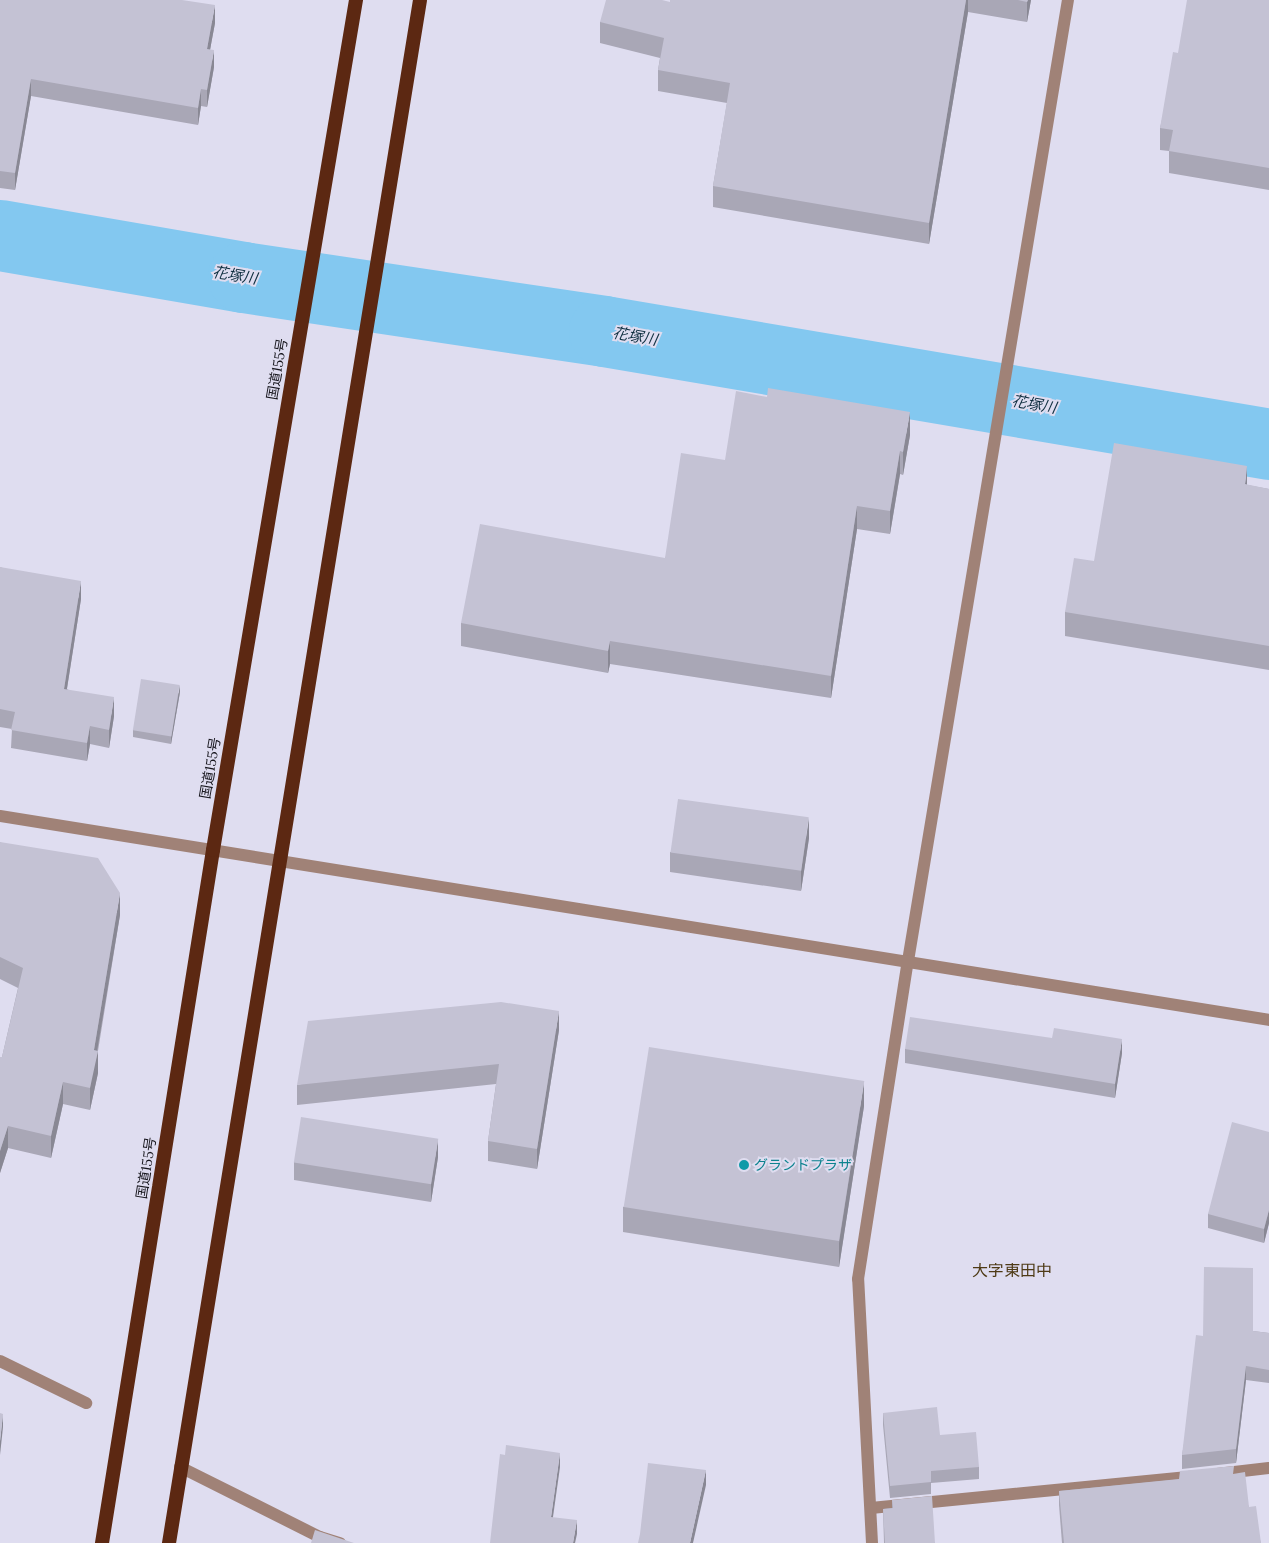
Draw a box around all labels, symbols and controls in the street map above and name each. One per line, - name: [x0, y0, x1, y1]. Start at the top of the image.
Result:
- water label: 花塚川: [211, 263, 259, 287]
- water label: 花塚川: [611, 323, 659, 349]
- street label: 国道155号: [263, 337, 291, 401]
- water label: 花塚川: [1010, 391, 1058, 417]
- street label: 国道155号: [196, 736, 224, 800]
- street label: 国道155号: [133, 1136, 159, 1200]
- place label: グランドプラザ: [754, 1157, 852, 1173]
- marker: グランドプラザ: [738, 1159, 750, 1171]
- district label: 大字東田中: [972, 1260, 1052, 1280]

